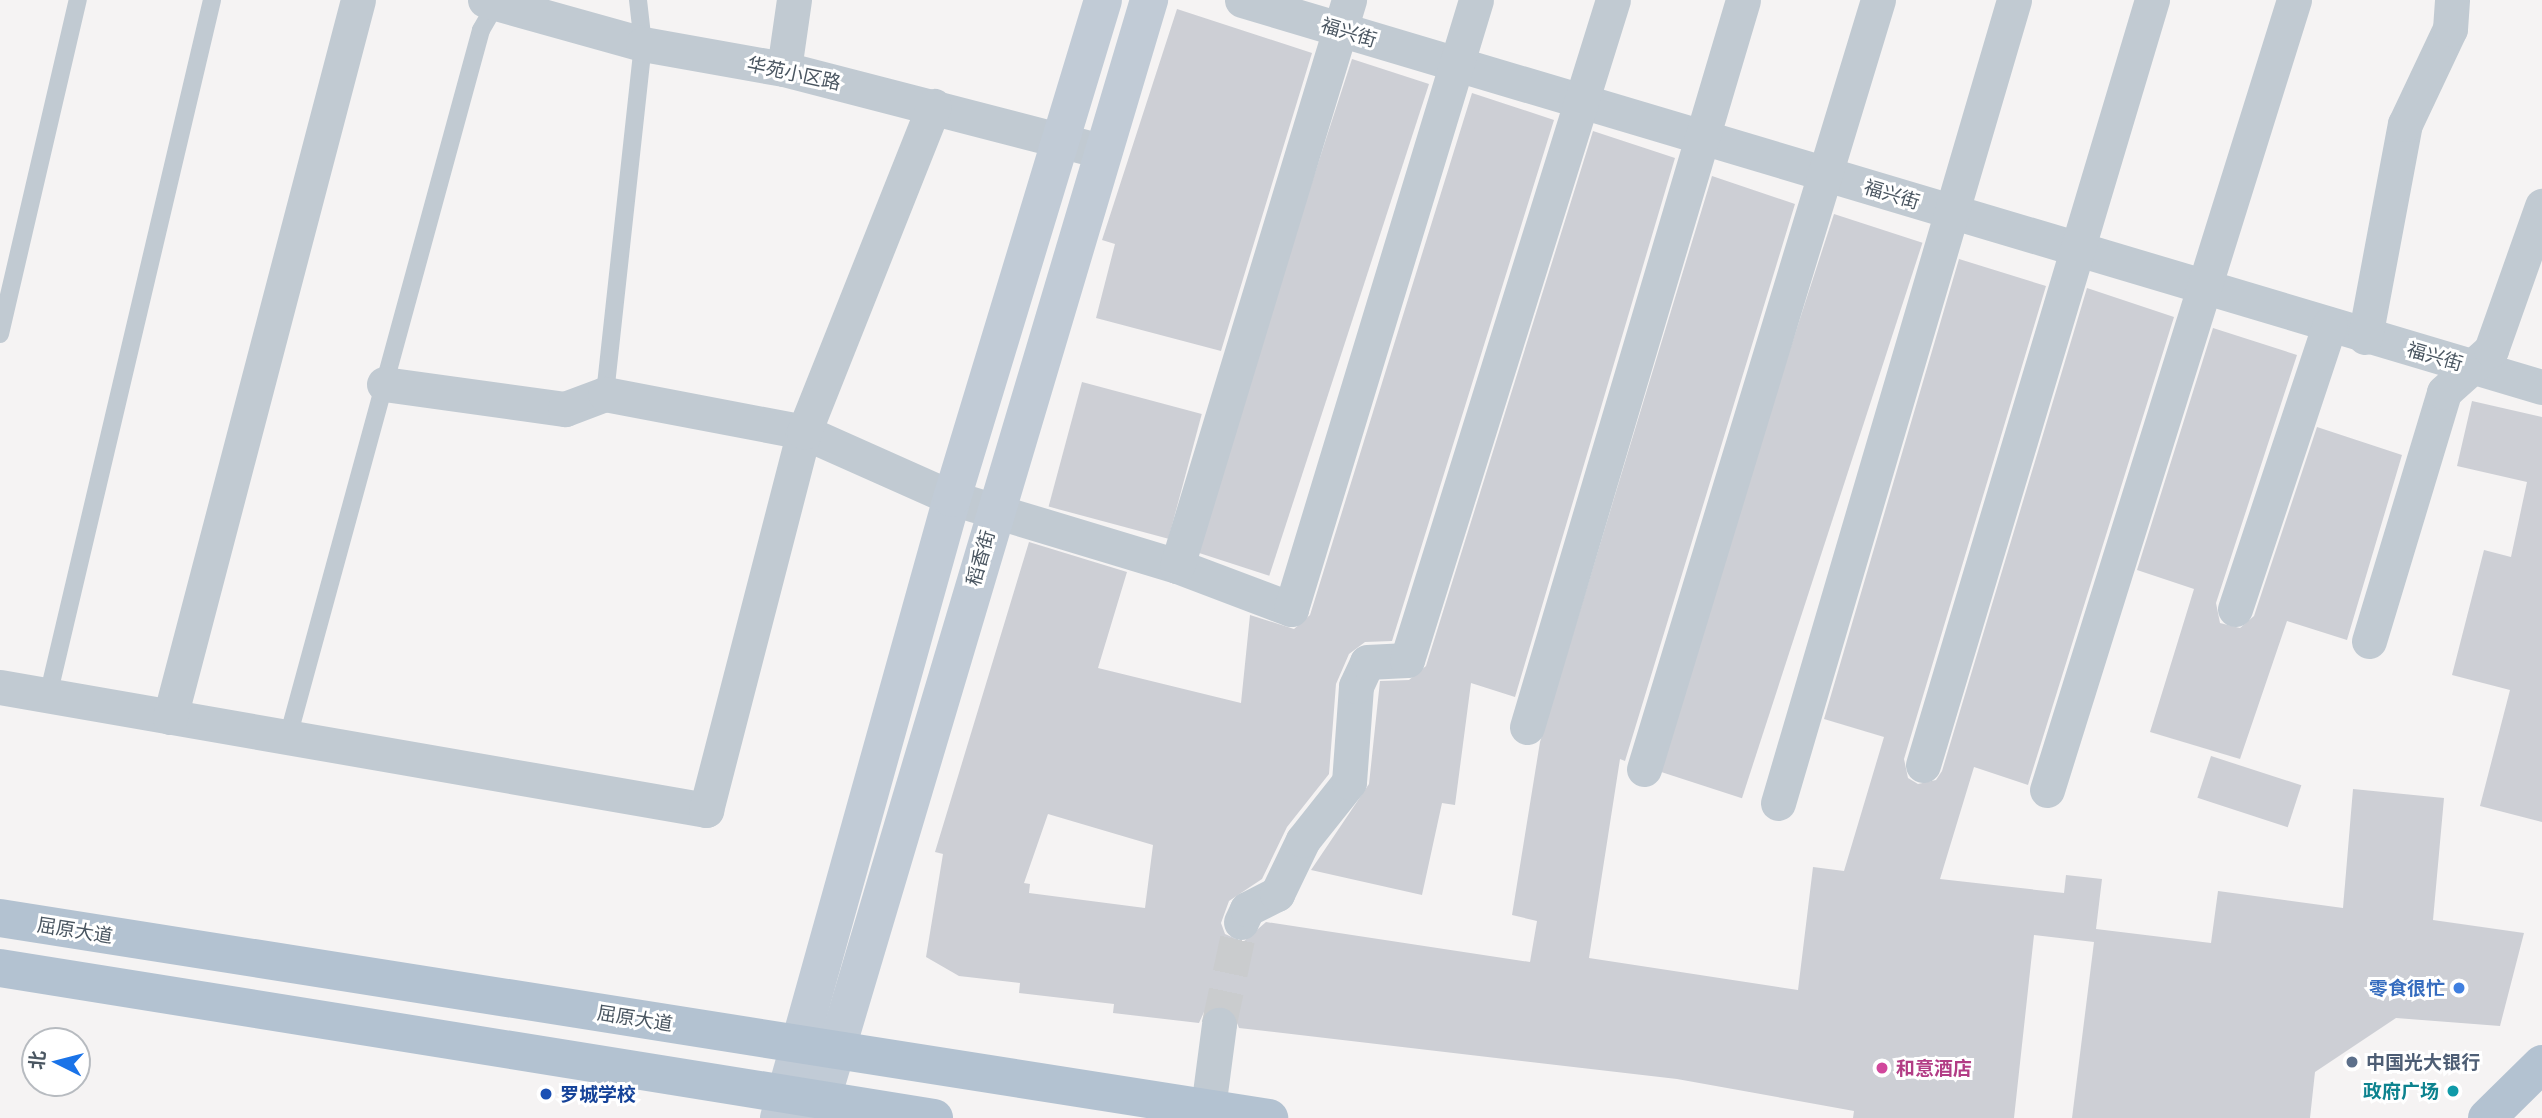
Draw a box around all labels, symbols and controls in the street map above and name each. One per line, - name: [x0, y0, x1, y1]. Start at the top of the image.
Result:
- street label: 福兴街: [1318, 13, 1380, 51]
- street label: 华苑小区路: [745, 52, 843, 94]
- street label: 福兴街: [1861, 175, 1923, 213]
- street label: 福兴街: [2404, 337, 2466, 375]
- street label: 稻香街: [961, 527, 999, 589]
- street label: 屈原大道: [36, 913, 114, 947]
- place label: 零食很忙: [2369, 977, 2445, 999]
- marker: 零食很忙: [2451, 980, 2467, 996]
- street label: 屈原大道: [596, 1001, 674, 1035]
- north arrow: [21, 1027, 91, 1097]
- text: 北: [24, 1049, 49, 1071]
- place label: 中国光大银行: [2366, 1051, 2480, 1073]
- marker: 中国光大银行: [2344, 1054, 2360, 1070]
- place label: 和意酒店: [1896, 1057, 1972, 1079]
- marker: 和意酒店: [1874, 1060, 1890, 1076]
- place label: 政府广场: [2363, 1080, 2439, 1102]
- place label: 罗城学校: [560, 1083, 636, 1105]
- marker: 政府广场: [2445, 1083, 2461, 1099]
- marker: 罗城学校: [538, 1086, 554, 1102]

